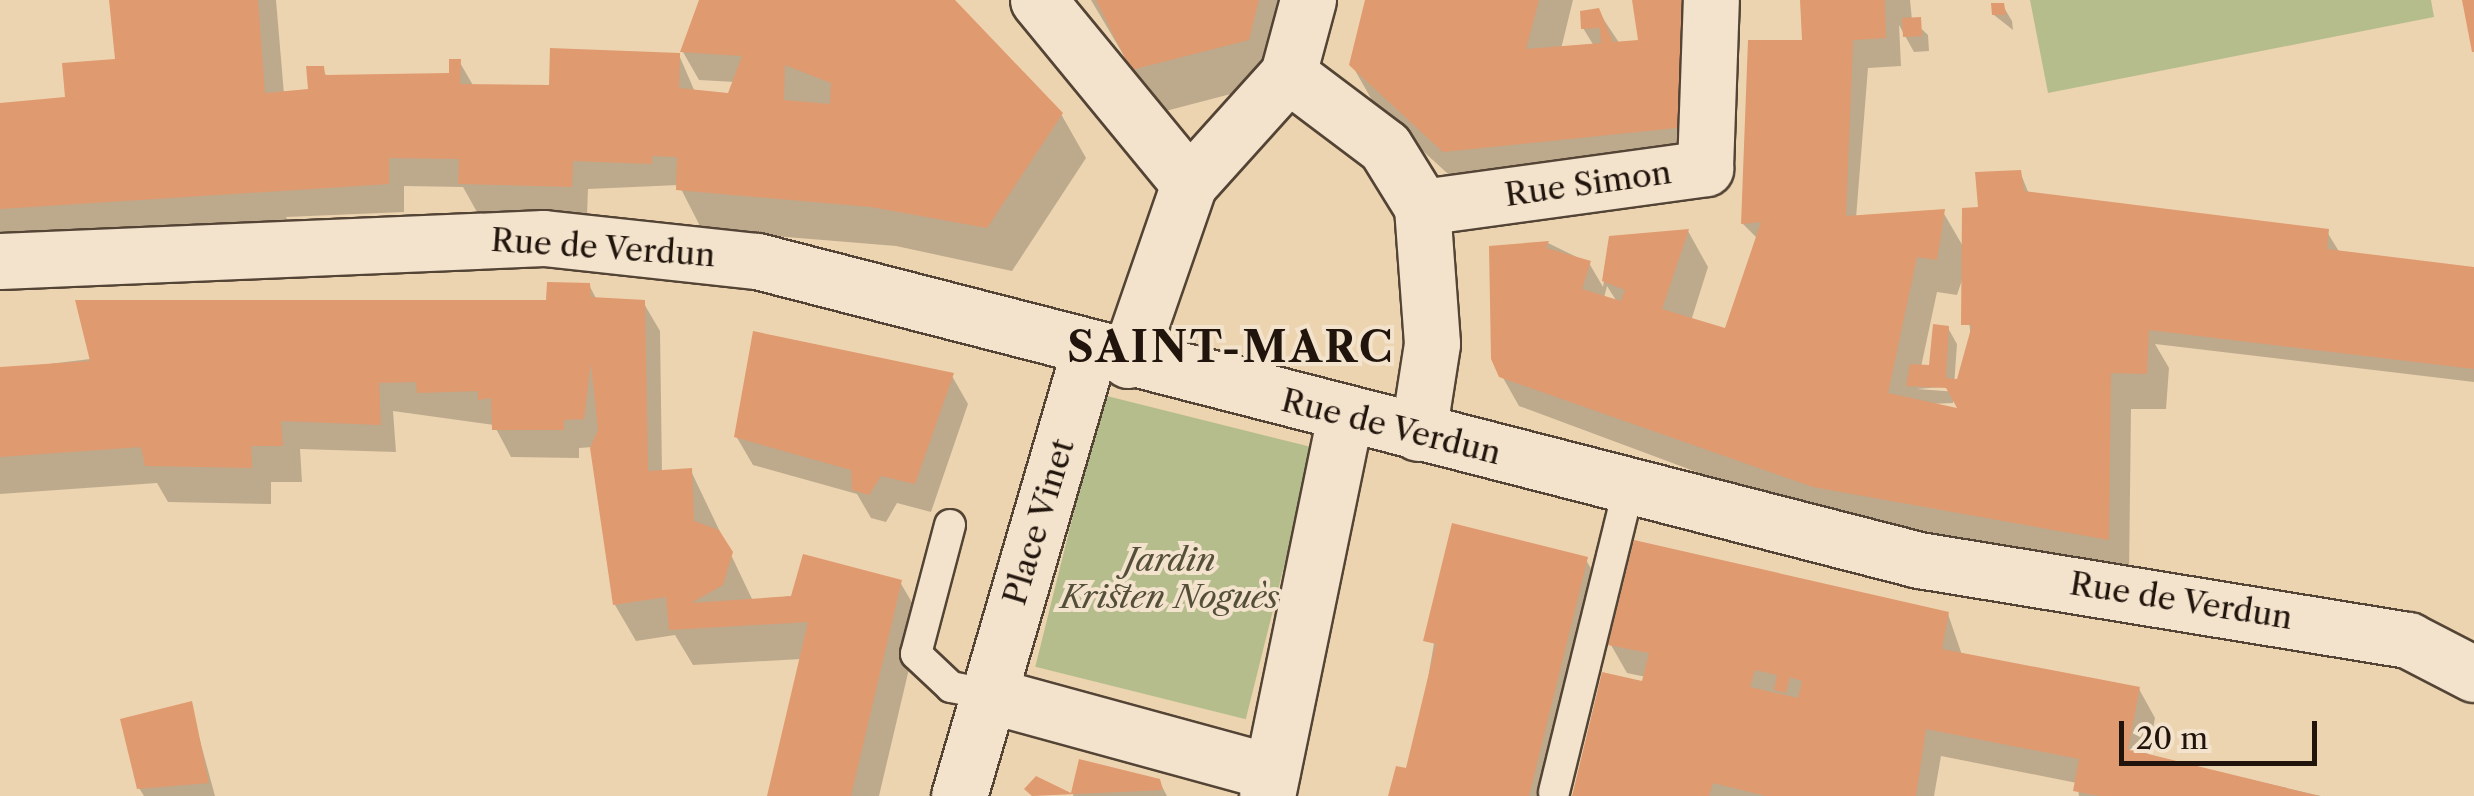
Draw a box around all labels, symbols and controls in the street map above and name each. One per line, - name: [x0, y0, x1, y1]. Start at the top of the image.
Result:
- street label: Rue Simon: [1502, 153, 1674, 215]
- street label: Rue de Verdun: [489, 221, 717, 275]
- district label: SAINT-MARC: [1067, 322, 1395, 372]
- street label: Rue de Verdun: [1277, 381, 1505, 473]
- street label: Place Vinet: [995, 434, 1083, 610]
- park label: Jardin Kristen Noguès: [1061, 542, 1279, 617]
- street label: Rue de Verdun: [2066, 564, 2296, 638]
- scale bar: [2124, 701, 2322, 763]
- text: 20 m: [2136, 720, 2208, 757]

